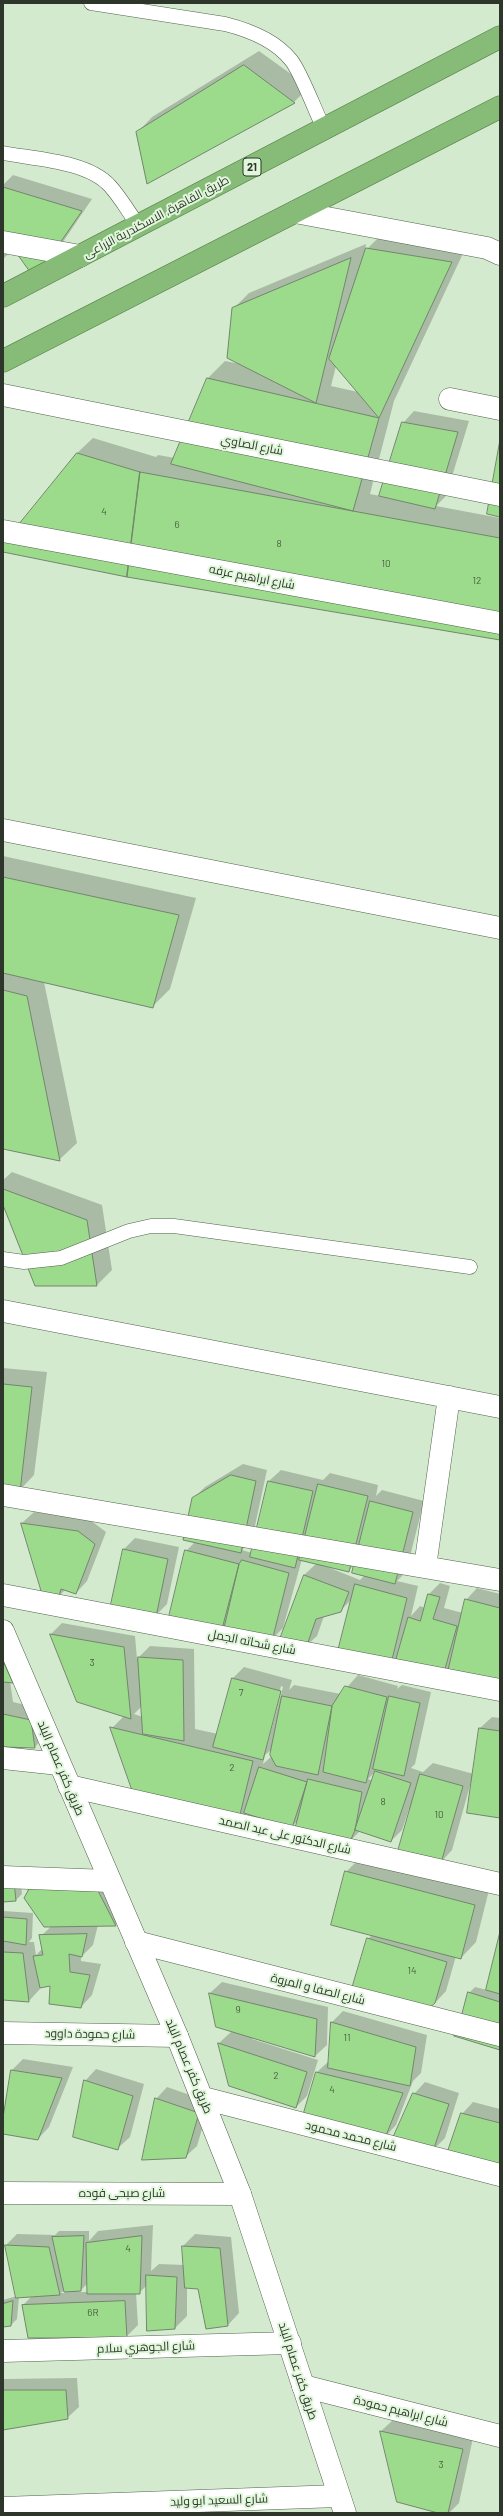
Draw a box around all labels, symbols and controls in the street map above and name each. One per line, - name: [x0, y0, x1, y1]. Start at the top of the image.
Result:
- road number: 21: [243, 158, 261, 176]
- street label: طريق القاهرة, الاسكندرية الزراعى: [81, 172, 231, 262]
- street label: شارع الصاوي: [220, 432, 284, 458]
- house number: 4: [101, 506, 107, 518]
- house number: 6: [174, 519, 180, 531]
- house number: 8: [276, 538, 282, 550]
- house number: 10: [381, 558, 391, 570]
- street label: شارع ابراهيم عرفه: [208, 562, 296, 592]
- house number: 12: [473, 575, 481, 587]
- street label: شارع شحاته الجمل: [207, 1626, 297, 1658]
- house number: 3: [89, 1657, 95, 1669]
- house number: 7: [239, 1687, 243, 1699]
- street label: طريق كفر عصام البلد: [34, 1718, 88, 1818]
- house number: 2: [229, 1762, 235, 1774]
- house number: 8: [380, 1796, 386, 1808]
- house number: 10: [434, 1809, 444, 1821]
- street label: شارع الدكتور على عبد الصمد: [218, 1813, 352, 1857]
- house number: 14: [407, 1965, 417, 1977]
- street label: شارع الصفا و المروة: [269, 1970, 367, 2008]
- house number: 9: [235, 2004, 241, 2016]
- street label: طريق كفر عصام البلد: [162, 2016, 216, 2116]
- street label: شارع حمودة داوود: [45, 2026, 135, 2042]
- house number: 11: [343, 2032, 351, 2044]
- house number: 2: [273, 2070, 279, 2082]
- house number: 4: [329, 2084, 335, 2096]
- street label: شارع محمد محمود: [304, 2118, 398, 2154]
- street label: شارع صبحى فوده: [79, 2186, 165, 2200]
- house number: 4: [125, 2243, 131, 2255]
- house number: 6R: [87, 2307, 99, 2319]
- street label: طريق كفر عصام البلد: [275, 2320, 321, 2422]
- street label: شارع الجوهري سلام: [97, 2338, 195, 2356]
- street label: شارع ابراهيم حمودة: [352, 2392, 450, 2430]
- house number: 3: [438, 2459, 444, 2471]
- street label: شارع السعيد ابو وليد: [170, 2491, 268, 2509]

